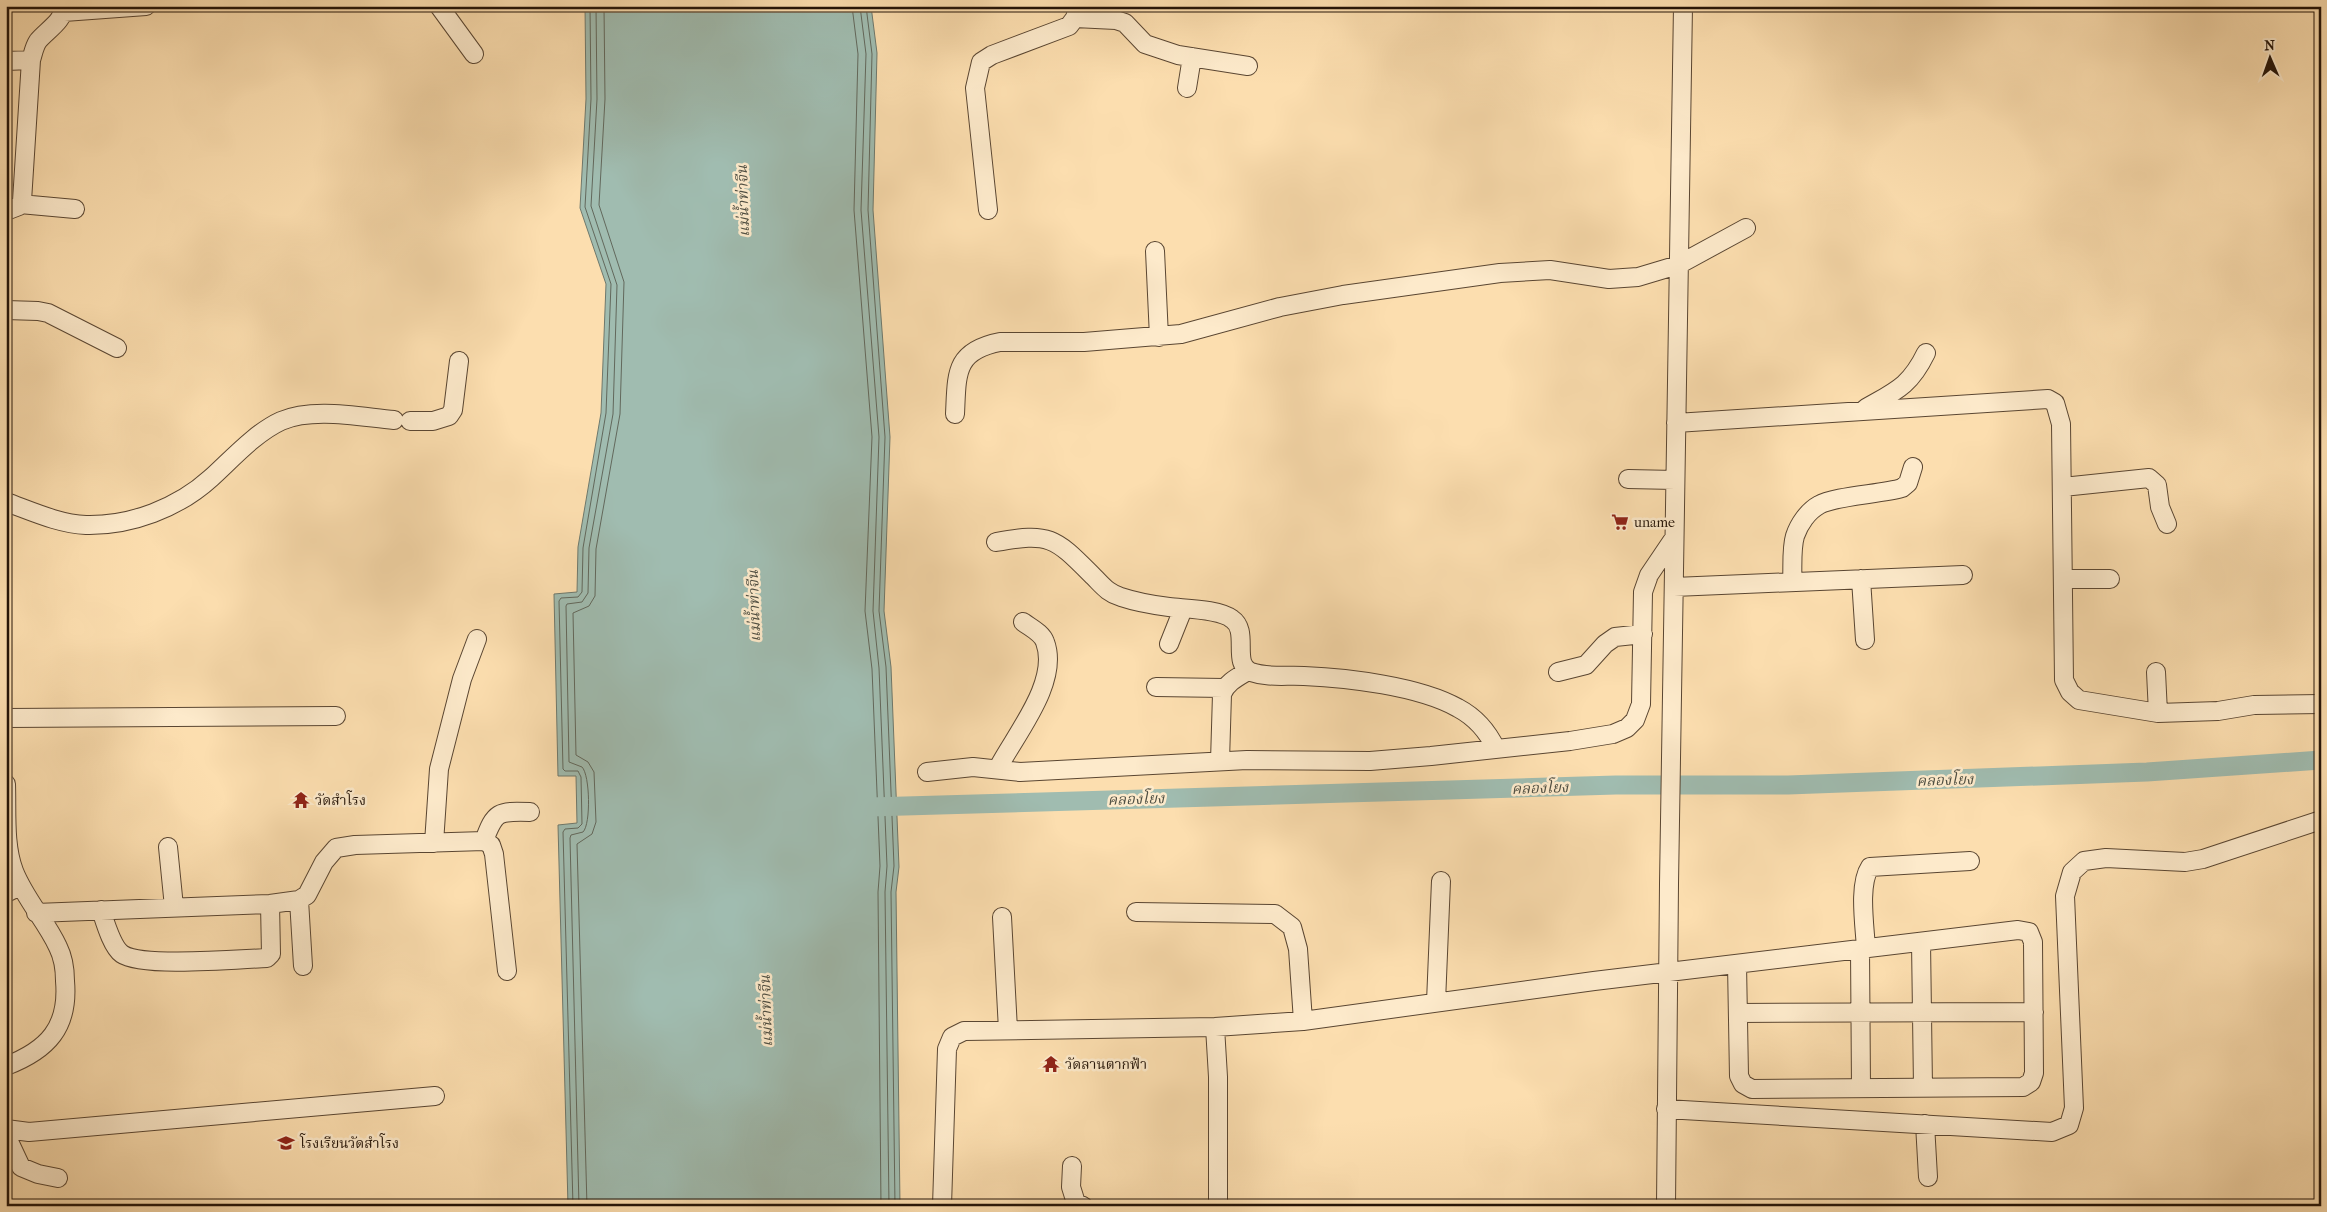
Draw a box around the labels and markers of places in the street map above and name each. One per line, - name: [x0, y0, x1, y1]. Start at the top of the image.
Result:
- supermarket icon: uname: [1610, 512, 1630, 532]
- place label: uname: [1633, 514, 1675, 531]
- temple icon: วัดสำโรง: [291, 790, 311, 810]
- place label: วัดสำโรง: [315, 790, 366, 809]
- temple icon: วัดลานตากฟ้า: [1041, 1054, 1061, 1074]
- place label: วัดลานตากฟ้า: [1065, 1056, 1147, 1073]
- school or university icon: โรงเรียนวัดสำโรง: [276, 1133, 296, 1153]
- place label: โรงเรียนวัดสำโรง: [299, 1133, 399, 1152]

